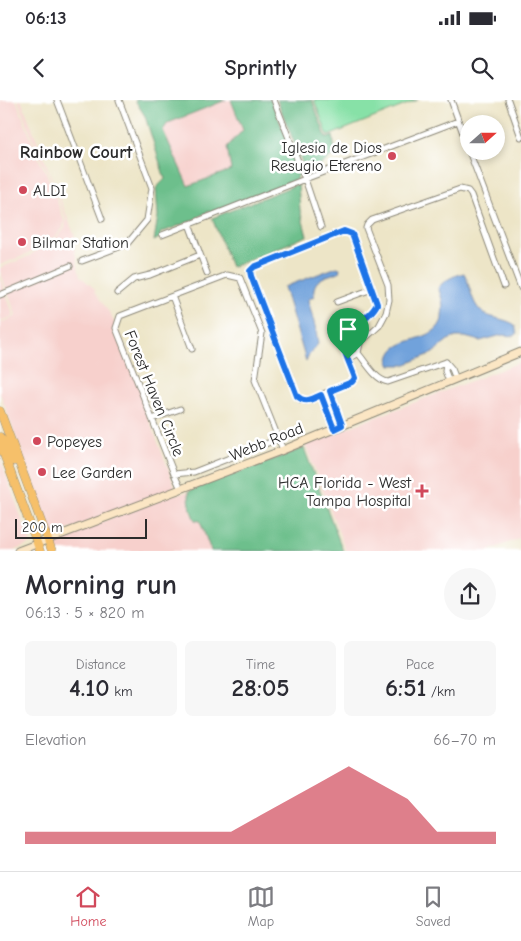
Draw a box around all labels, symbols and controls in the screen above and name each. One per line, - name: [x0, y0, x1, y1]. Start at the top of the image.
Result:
- text: 06:13: [25, 7, 67, 29]
- icon: back: [25, 54, 53, 82]
- icon: search: [468, 54, 496, 82]
- text: Sprintly: [224, 55, 297, 81]
- north arrow: [460, 115, 505, 160]
- map controls: [460, 115, 505, 160]
- place label: Iglesia de Dios Resugio Etereno: [271, 139, 382, 175]
- district label: Rainbow Court: [20, 142, 133, 163]
- marker: Iglesia de Dios Resugio Etereno: [386, 150, 398, 162]
- place label: ALDI: [33, 182, 66, 200]
- marker: ALDI: [17, 184, 29, 196]
- place label: Bilmar Station: [32, 234, 129, 252]
- marker: Bilmar Station: [16, 236, 28, 248]
- pin: [327, 308, 369, 359]
- icon: arrive: [334, 315, 362, 343]
- street label: Forest Haven Circle: [121, 328, 188, 459]
- street label: Webb Road: [227, 419, 306, 465]
- place label: Popeyes: [47, 433, 102, 451]
- marker: Popeyes: [31, 435, 43, 447]
- place label: Lee Garden: [52, 464, 132, 482]
- marker: Lee Garden: [36, 466, 48, 478]
- place label: HCA Florida - West Tampa Hospital: [278, 474, 411, 510]
- marker: HCA Florida - West Tampa Hospital: [415, 484, 429, 498]
- scale bar: [15, 516, 148, 539]
- text: 200 m: [22, 519, 63, 536]
- button: share: [444, 568, 496, 620]
- text: Morning run: [25, 569, 177, 601]
- text: 06:13 · 5 × 820 m: [25, 604, 145, 622]
- text: Distance: [76, 656, 126, 673]
- text: Time: [246, 656, 275, 673]
- text: Pace: [406, 656, 434, 673]
- text: 4.10: [69, 673, 110, 702]
- text: 28:05: [231, 673, 290, 702]
- text: 6:51: [385, 673, 426, 702]
- text: km: [110, 683, 133, 700]
- text: /km: [426, 683, 455, 700]
- text: Elevation: [25, 731, 86, 749]
- text: 66–70 m: [433, 731, 496, 749]
- tab: Home: [70, 883, 106, 930]
- tab: Map: [247, 883, 275, 930]
- tab: Saved: [416, 883, 451, 930]

